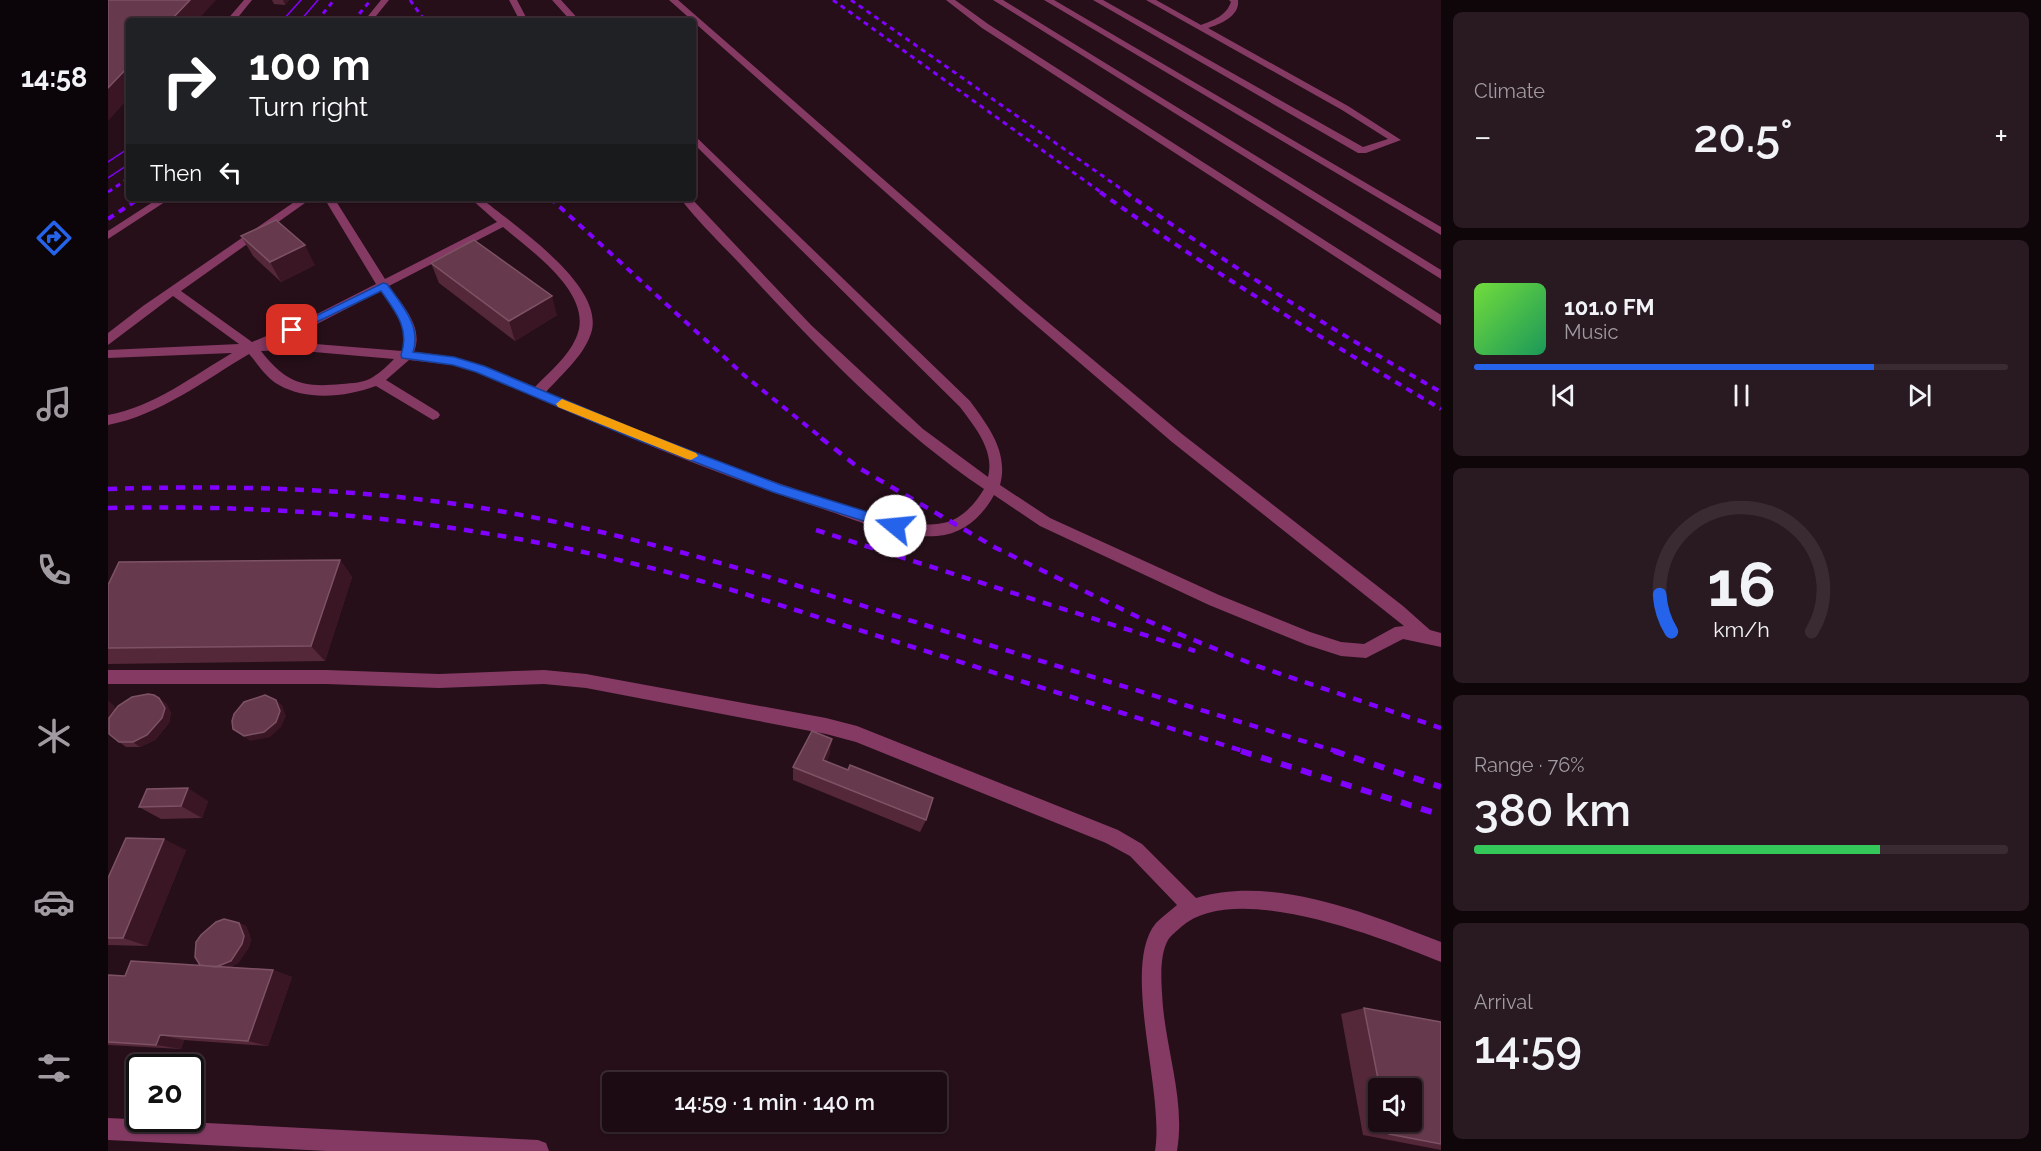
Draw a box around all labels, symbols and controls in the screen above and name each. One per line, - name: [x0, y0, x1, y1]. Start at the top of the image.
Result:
- text: 100 m: [249, 41, 371, 90]
- icon: right: [150, 42, 228, 120]
- text: 14:58: [21, 62, 87, 93]
- text: Climate: [1474, 79, 1545, 103]
- text: Turn right: [249, 91, 368, 122]
- text: 20.5°: [1693, 110, 1793, 163]
- text: −: [1474, 117, 1492, 156]
- text: +: [1994, 117, 2008, 156]
- icon: left: [214, 156, 247, 189]
- text: Then: [150, 160, 202, 186]
- icon: directions: [33, 217, 75, 259]
- text: 101.0 FM: [1564, 294, 1655, 320]
- pin: [266, 304, 317, 355]
- icon: arrive: [275, 313, 308, 346]
- text: Music: [1564, 320, 1618, 344]
- icon: previous: [1547, 379, 1580, 412]
- icon: pause: [1725, 379, 1758, 412]
- icon: next: [1903, 379, 1936, 412]
- icon: music: [33, 383, 75, 425]
- position arrow: [863, 494, 927, 558]
- text: 16: [1707, 548, 1775, 622]
- icon: phone: [33, 549, 75, 591]
- text: km/h: [1713, 618, 1769, 643]
- icon: climate: [33, 715, 75, 757]
- text: Range · 76%: [1474, 753, 1585, 777]
- text: 380 km: [1474, 784, 1631, 837]
- icon: car: [33, 881, 75, 923]
- text: Arrival: [1474, 990, 1533, 1014]
- text: 14:59: [1474, 1021, 1582, 1074]
- icon: filters: [33, 1047, 75, 1089]
- speed limit sign: 20: [126, 1054, 204, 1132]
- map controls: [1368, 1078, 1422, 1132]
- button: sound: [1368, 1078, 1422, 1132]
- text: 14:59 · 1 min · 140 m: [674, 1089, 875, 1115]

